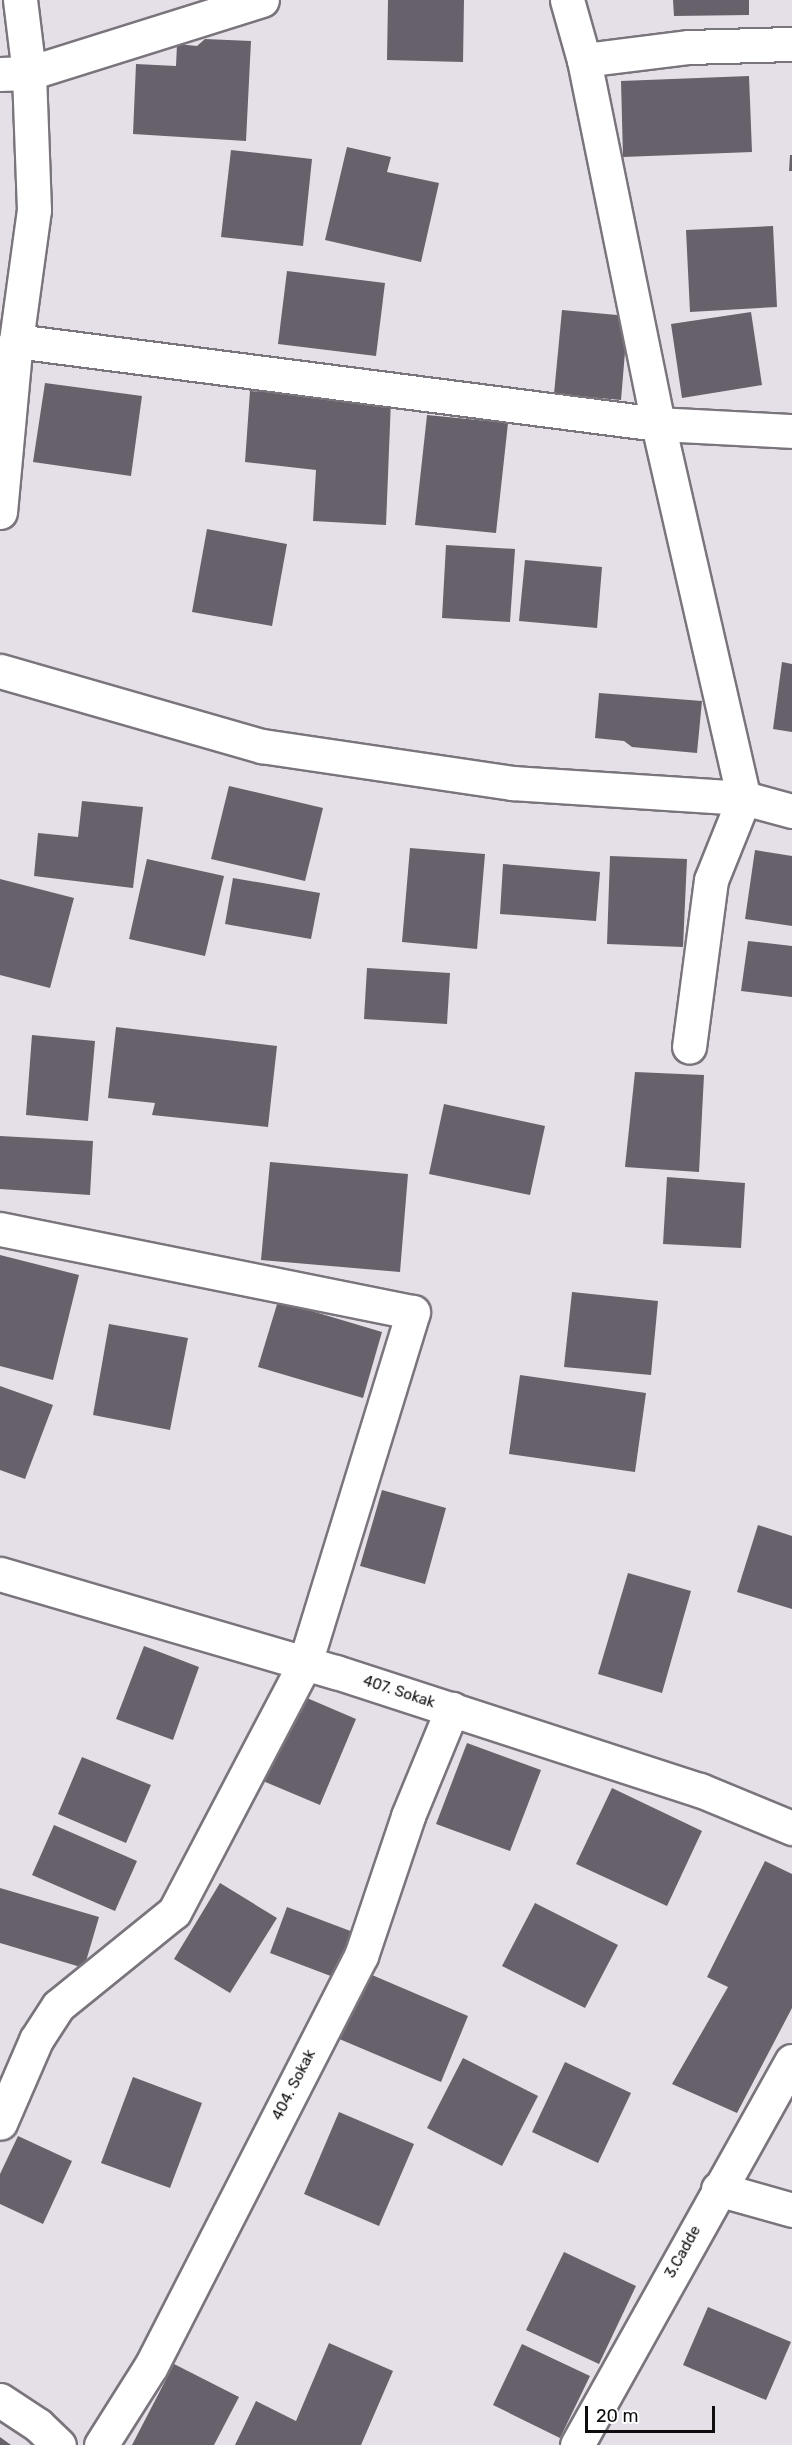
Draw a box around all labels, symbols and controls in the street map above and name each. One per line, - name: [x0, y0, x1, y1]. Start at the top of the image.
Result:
- street label: 407. Sokak: [361, 1672, 437, 1712]
- street label: 404. Sokak: [269, 2047, 319, 2123]
- street label: 3.Cadde: [661, 2223, 705, 2281]
- scale bar: [588, 2394, 718, 2432]
- text: 20 m: [596, 2405, 638, 2427]

